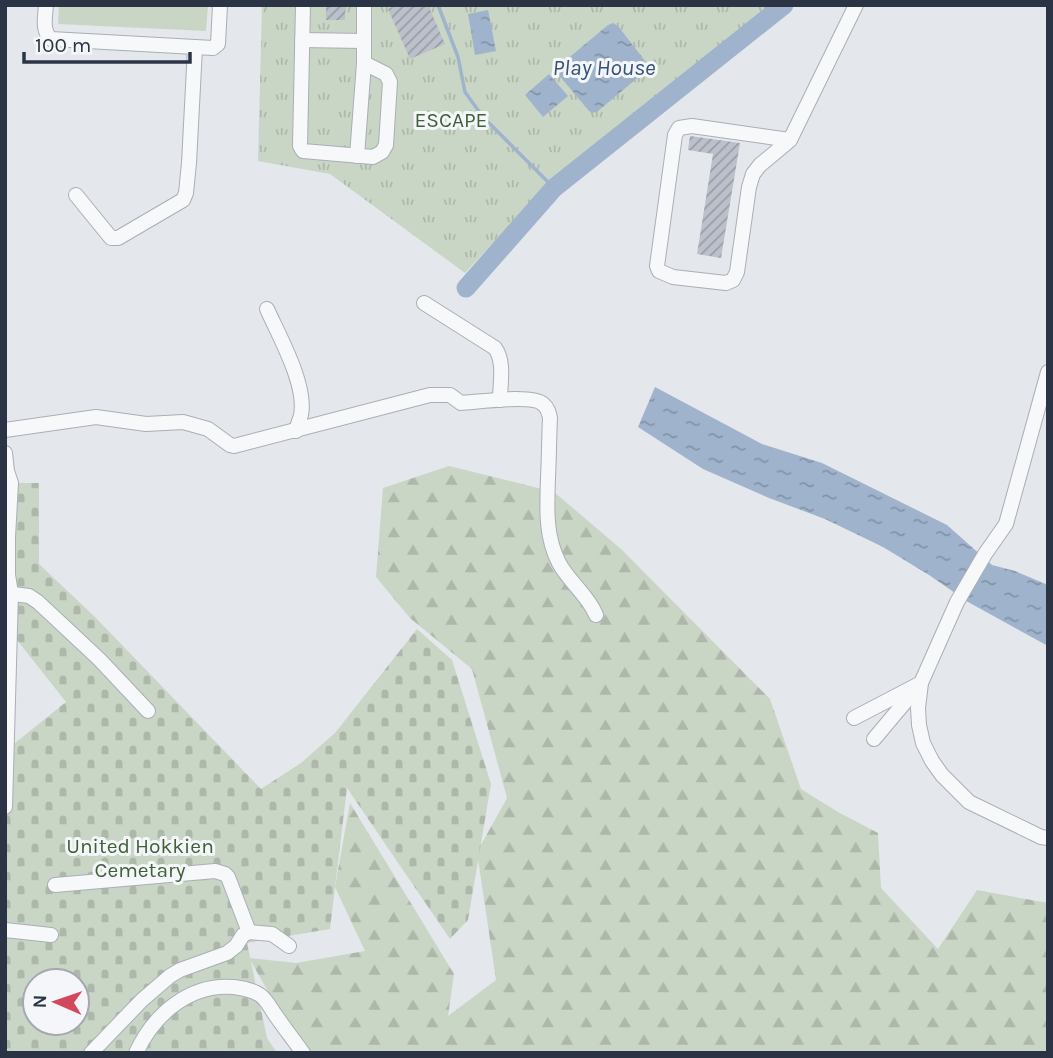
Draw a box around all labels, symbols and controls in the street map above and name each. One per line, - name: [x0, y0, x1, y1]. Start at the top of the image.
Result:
- scale bar: [24, 21, 191, 65]
- text: 100 m: [35, 33, 92, 57]
- water label: Play House: [552, 54, 656, 81]
- park label: ESCAPE: [415, 108, 487, 132]
- park label: United Hokkien Cemetary: [66, 834, 214, 882]
- north arrow: [21, 967, 91, 1037]
- text: N: [29, 994, 51, 1009]

